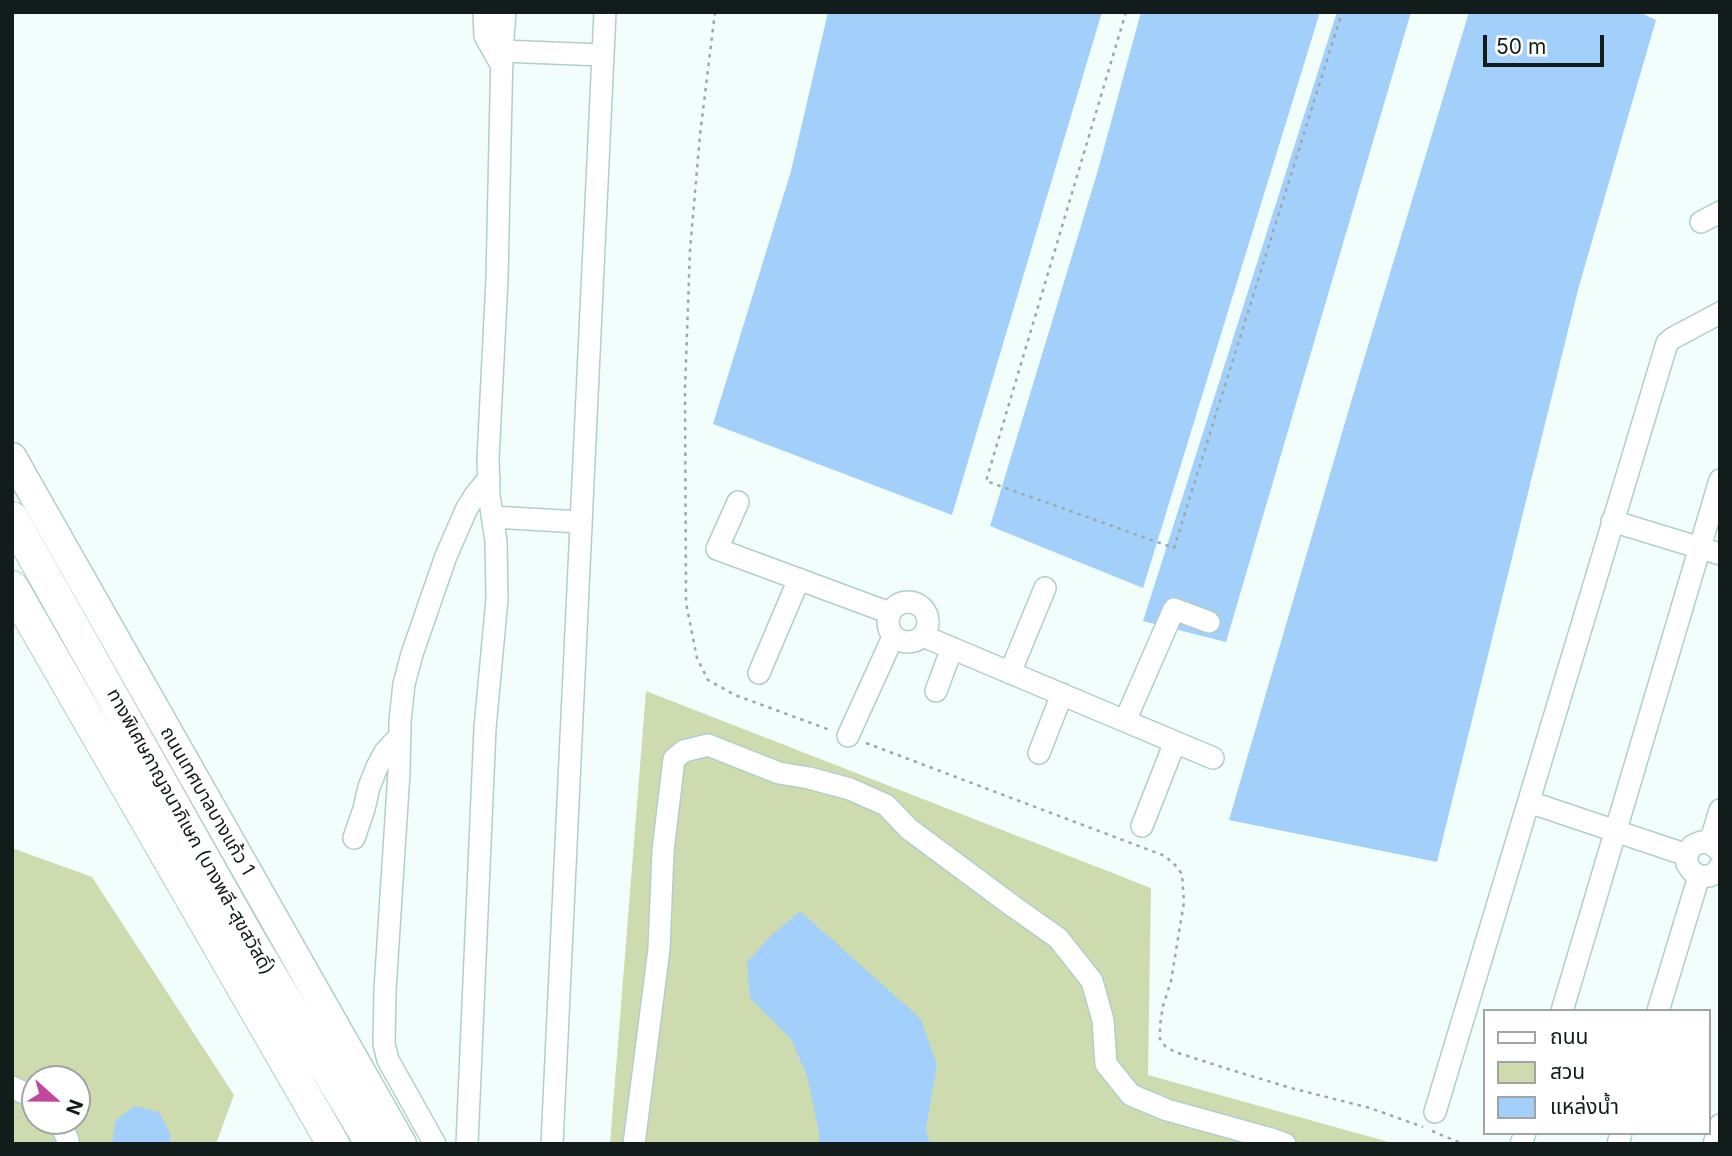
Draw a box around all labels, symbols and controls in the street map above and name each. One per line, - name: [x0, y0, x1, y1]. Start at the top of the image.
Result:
- scale bar: [1487, 21, 1608, 65]
- text: 50 m: [1496, 34, 1546, 59]
- street label: ทางพิเศษกาญจนาภิเษก (บางพลี-สุขสวัสดิ์): [102, 685, 278, 979]
- street label: ถนนเทศบาลบางแก้ว 1: [155, 723, 259, 879]
- legend: [1484, 1009, 1711, 1135]
- text: ถนน: [1550, 1024, 1588, 1049]
- text: สวน: [1550, 1059, 1585, 1084]
- north arrow: [21, 1065, 91, 1135]
- text: แหล่งน้ำ: [1550, 1094, 1619, 1119]
- text: N: [61, 1096, 88, 1118]

